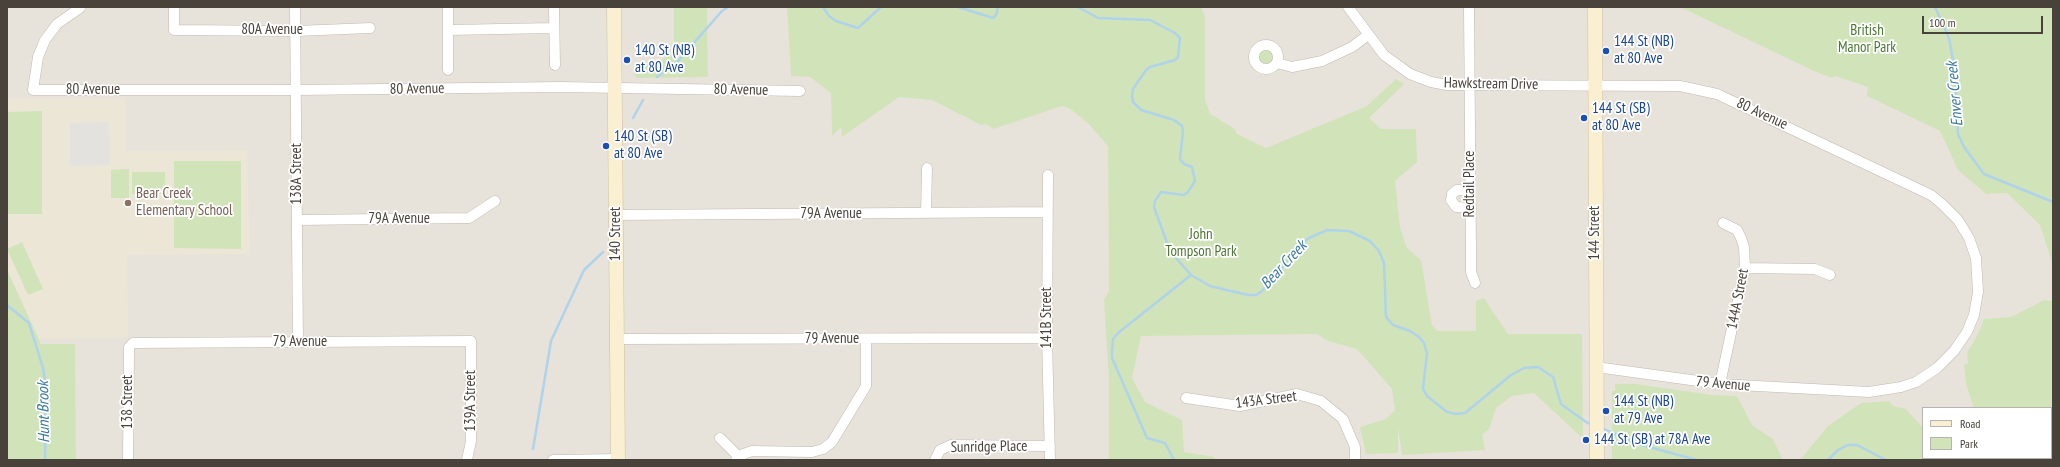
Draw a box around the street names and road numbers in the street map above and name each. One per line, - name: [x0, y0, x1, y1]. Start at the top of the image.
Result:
- street label: 80A Avenue: [241, 21, 303, 39]
- street label: Hawkstream Drive: [1444, 74, 1538, 94]
- street label: 80 Avenue: [390, 80, 444, 98]
- street label: 80 Avenue: [66, 81, 120, 99]
- street label: 80 Avenue: [714, 81, 768, 99]
- street label: 80 Avenue: [1733, 94, 1791, 134]
- street label: 138A Street: [288, 143, 306, 205]
- street label: Redtail Place: [1461, 151, 1479, 217]
- street label: 79A Avenue: [800, 205, 862, 223]
- street label: 144 Street: [1586, 206, 1604, 260]
- street label: 140 Street: [607, 207, 625, 261]
- street label: 79A Avenue: [368, 210, 430, 228]
- street label: 144A Street: [1723, 267, 1753, 331]
- street label: 141B Street: [1038, 287, 1056, 349]
- street label: 79 Avenue: [805, 330, 859, 348]
- street label: 79 Avenue: [273, 333, 327, 351]
- street label: 139A Street: [462, 370, 480, 432]
- street label: 79 Avenue: [1695, 373, 1751, 395]
- street label: 138 Street: [119, 375, 137, 429]
- street label: 143A Street: [1234, 387, 1298, 413]
- street label: Sunridge Place: [950, 437, 1028, 457]

